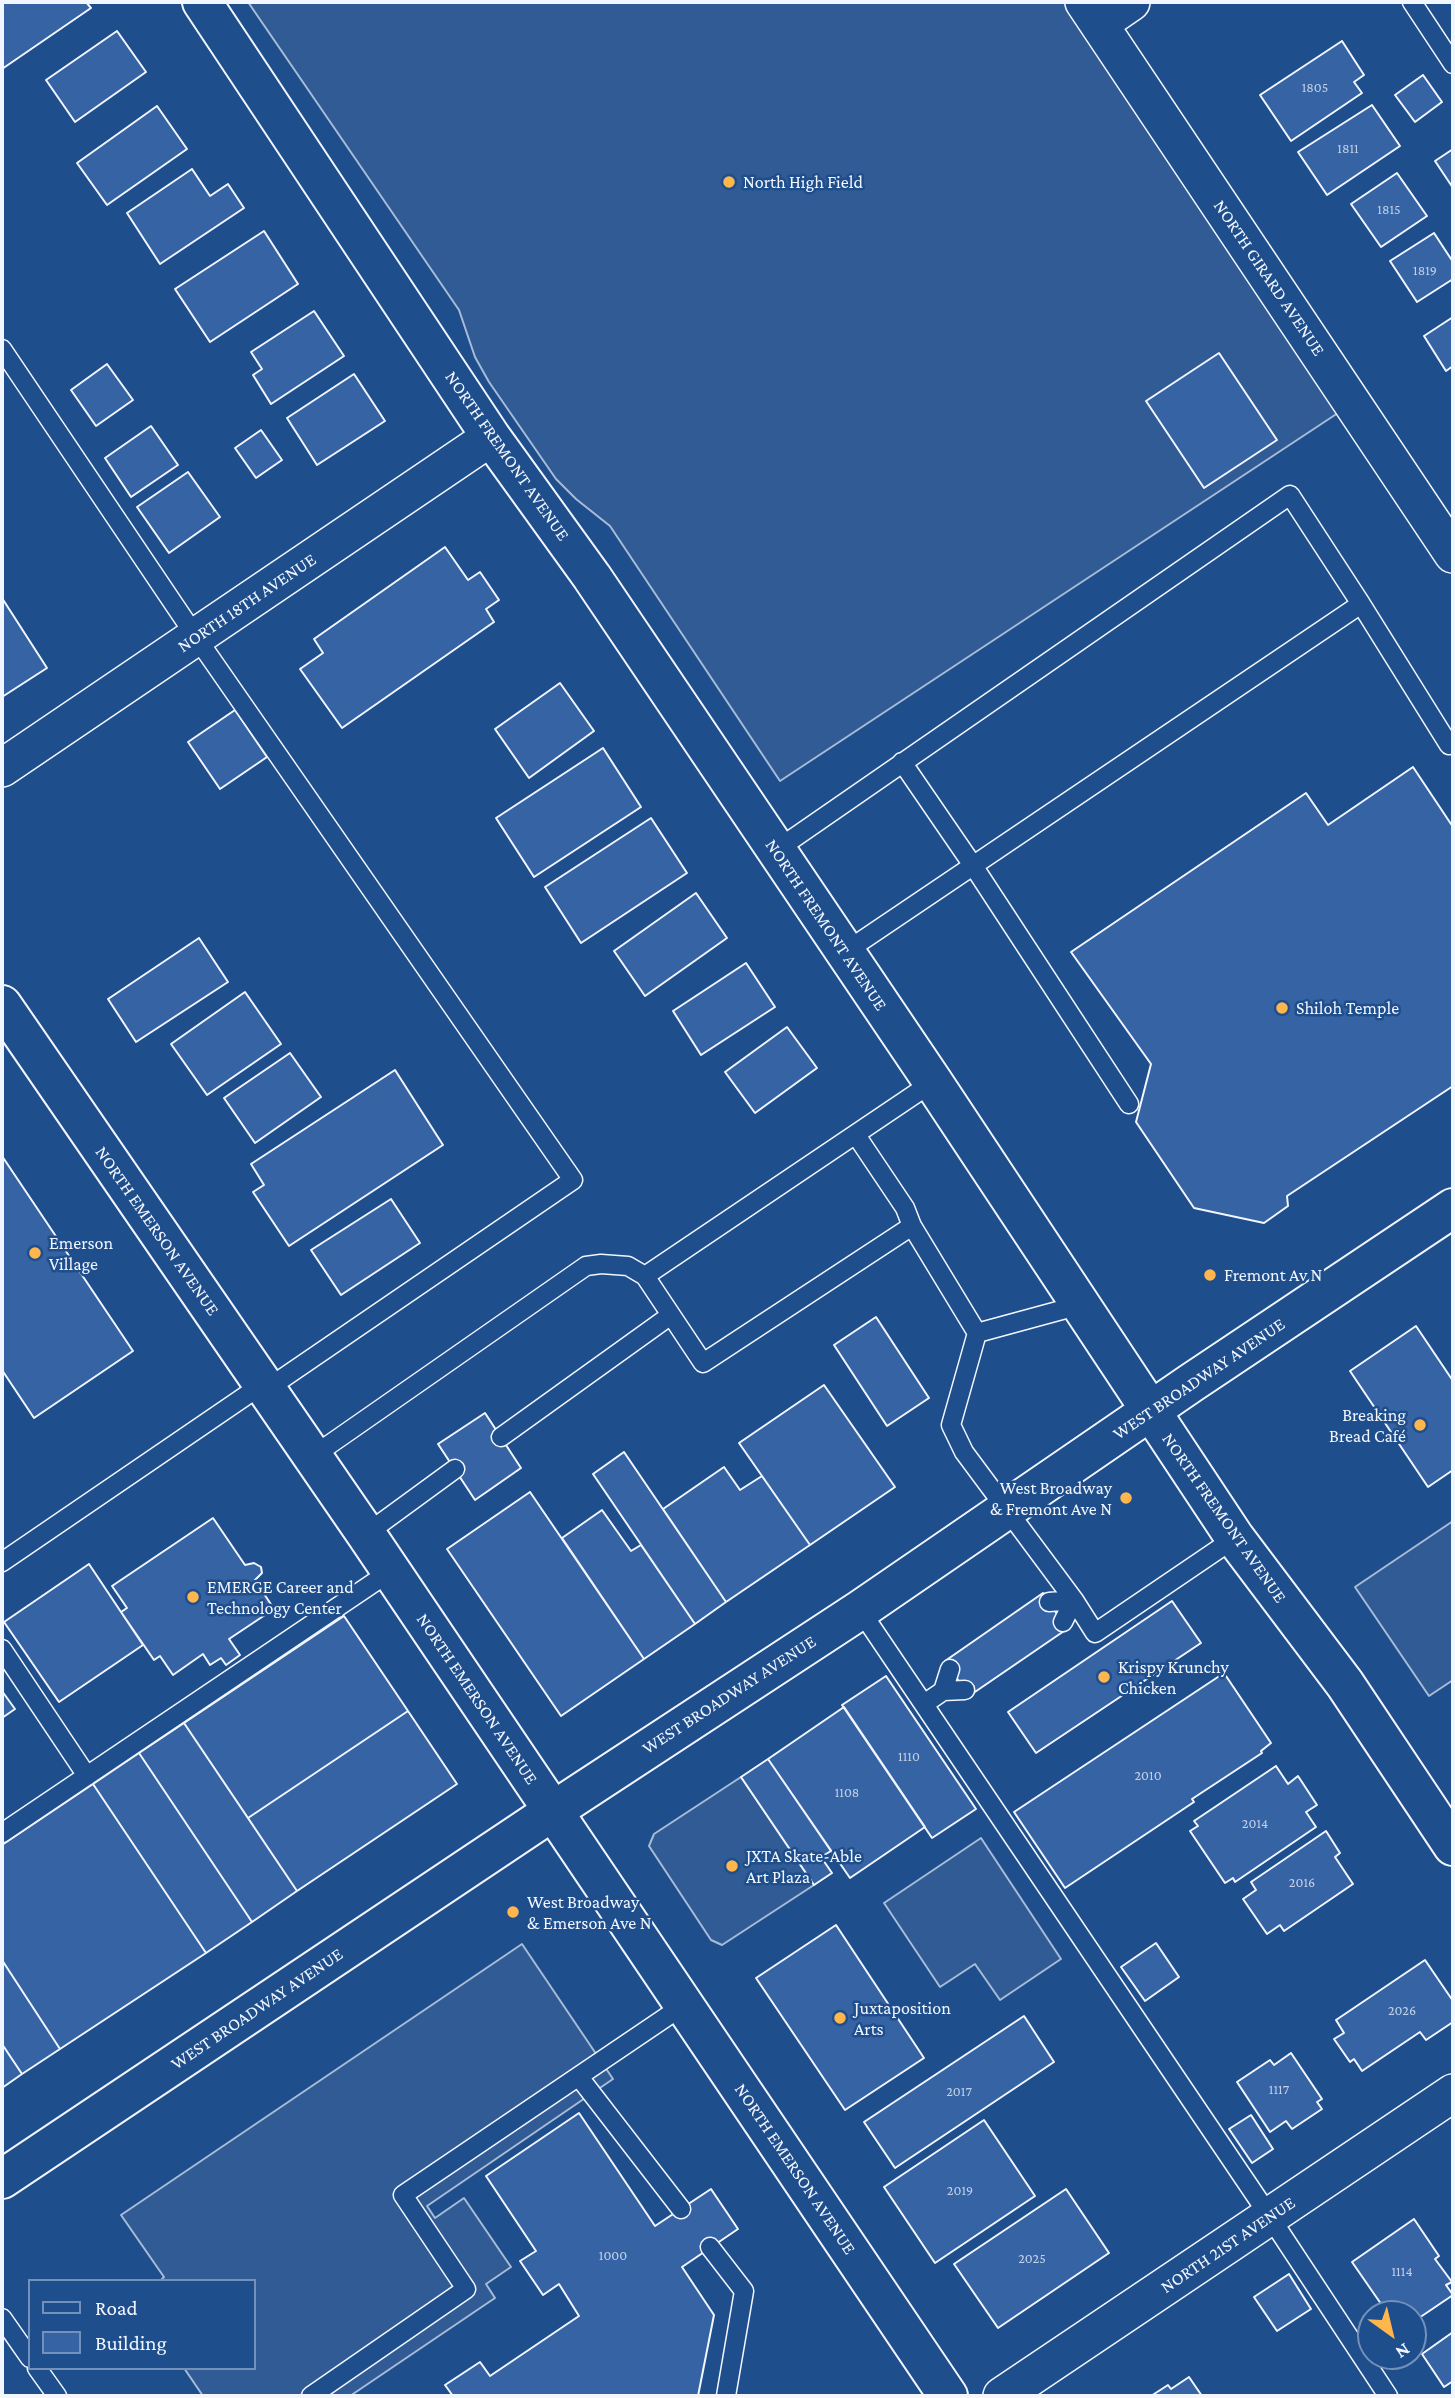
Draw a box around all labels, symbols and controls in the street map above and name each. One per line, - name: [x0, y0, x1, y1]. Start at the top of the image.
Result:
- house number: 1805: [1302, 80, 1328, 96]
- house number: 1811: [1337, 141, 1359, 157]
- place label: North High Field: [743, 171, 863, 193]
- marker: North High Field: [721, 174, 737, 190]
- street label: NORTH GIRARD AVENUE: [1209, 196, 1329, 360]
- house number: 1815: [1377, 202, 1401, 218]
- house number: 1819: [1413, 263, 1437, 279]
- street label: NORTH FREMONT AVENUE: [440, 367, 574, 545]
- street label: NORTH 18TH AVENUE: [174, 549, 320, 657]
- street label: NORTH FREMONT AVENUE: [760, 835, 892, 1015]
- place label: Shiloh Temple: [1296, 997, 1399, 1019]
- marker: Shiloh Temple: [1274, 1000, 1290, 1016]
- street label: NORTH EMERSON AVENUE: [90, 1142, 224, 1320]
- place label: Emerson Village: [49, 1232, 113, 1274]
- marker: Emerson Village: [27, 1245, 43, 1261]
- place label: Fremont Av N: [1224, 1264, 1322, 1286]
- marker: Fremont Av N: [1202, 1267, 1218, 1283]
- street label: WEST BROADWAY AVENUE: [1109, 1313, 1289, 1445]
- place label: Breaking Bread Café: [1329, 1404, 1406, 1446]
- marker: Breaking Bread Café: [1412, 1417, 1428, 1433]
- street label: NORTH FREMONT AVENUE: [1157, 1429, 1291, 1607]
- place label: West Broadway & Fremont Ave N: [990, 1477, 1112, 1520]
- marker: West Broadway & Fremont Ave N: [1118, 1490, 1134, 1506]
- place label: EMERGE Career and Technology Center: [207, 1576, 354, 1618]
- marker: EMERGE Career and Technology Center: [185, 1589, 201, 1605]
- street label: NORTH EMERSON AVENUE: [412, 1609, 542, 1789]
- street label: WEST BROADWAY AVENUE: [638, 1631, 820, 1759]
- place label: Krispy Krunchy Chicken: [1118, 1656, 1229, 1698]
- marker: Krispy Krunchy Chicken: [1096, 1669, 1112, 1685]
- house number: 1110: [898, 1749, 920, 1765]
- house number: 2010: [1134, 1768, 1162, 1784]
- house number: 1108: [835, 1785, 859, 1801]
- house number: 2014: [1242, 1816, 1268, 1832]
- place label: JXTA Skate-Able Art Plaza: [746, 1845, 862, 1888]
- marker: JXTA Skate-Able Art Plaza: [724, 1858, 740, 1874]
- house number: 2016: [1289, 1875, 1315, 1891]
- place label: West Broadway & Emerson Ave N: [527, 1891, 651, 1934]
- marker: West Broadway & Emerson Ave N: [505, 1904, 521, 1920]
- street label: WEST BROADWAY AVENUE: [167, 1943, 347, 2075]
- place label: Juxtaposition Arts: [854, 1997, 951, 2039]
- house number: 2026: [1388, 2003, 1416, 2019]
- marker: Juxtaposition Arts: [832, 2010, 848, 2026]
- street label: NORTH EMERSON AVENUE: [730, 2079, 860, 2259]
- house number: 1117: [1269, 2082, 1289, 2098]
- house number: 2017: [946, 2084, 972, 2100]
- house number: 2019: [947, 2183, 973, 2199]
- street label: NORTH 21ST AVENUE: [1157, 2192, 1299, 2298]
- house number: 1000: [599, 2248, 627, 2264]
- house number: 2025: [1018, 2251, 1046, 2267]
- house number: 1114: [1391, 2264, 1413, 2280]
- legend: [28, 2279, 256, 2370]
- text: Road: [95, 2296, 138, 2320]
- north arrow: [1357, 2300, 1427, 2370]
- text: Building: [95, 2331, 167, 2355]
- text: N: [1392, 2339, 1414, 2363]

